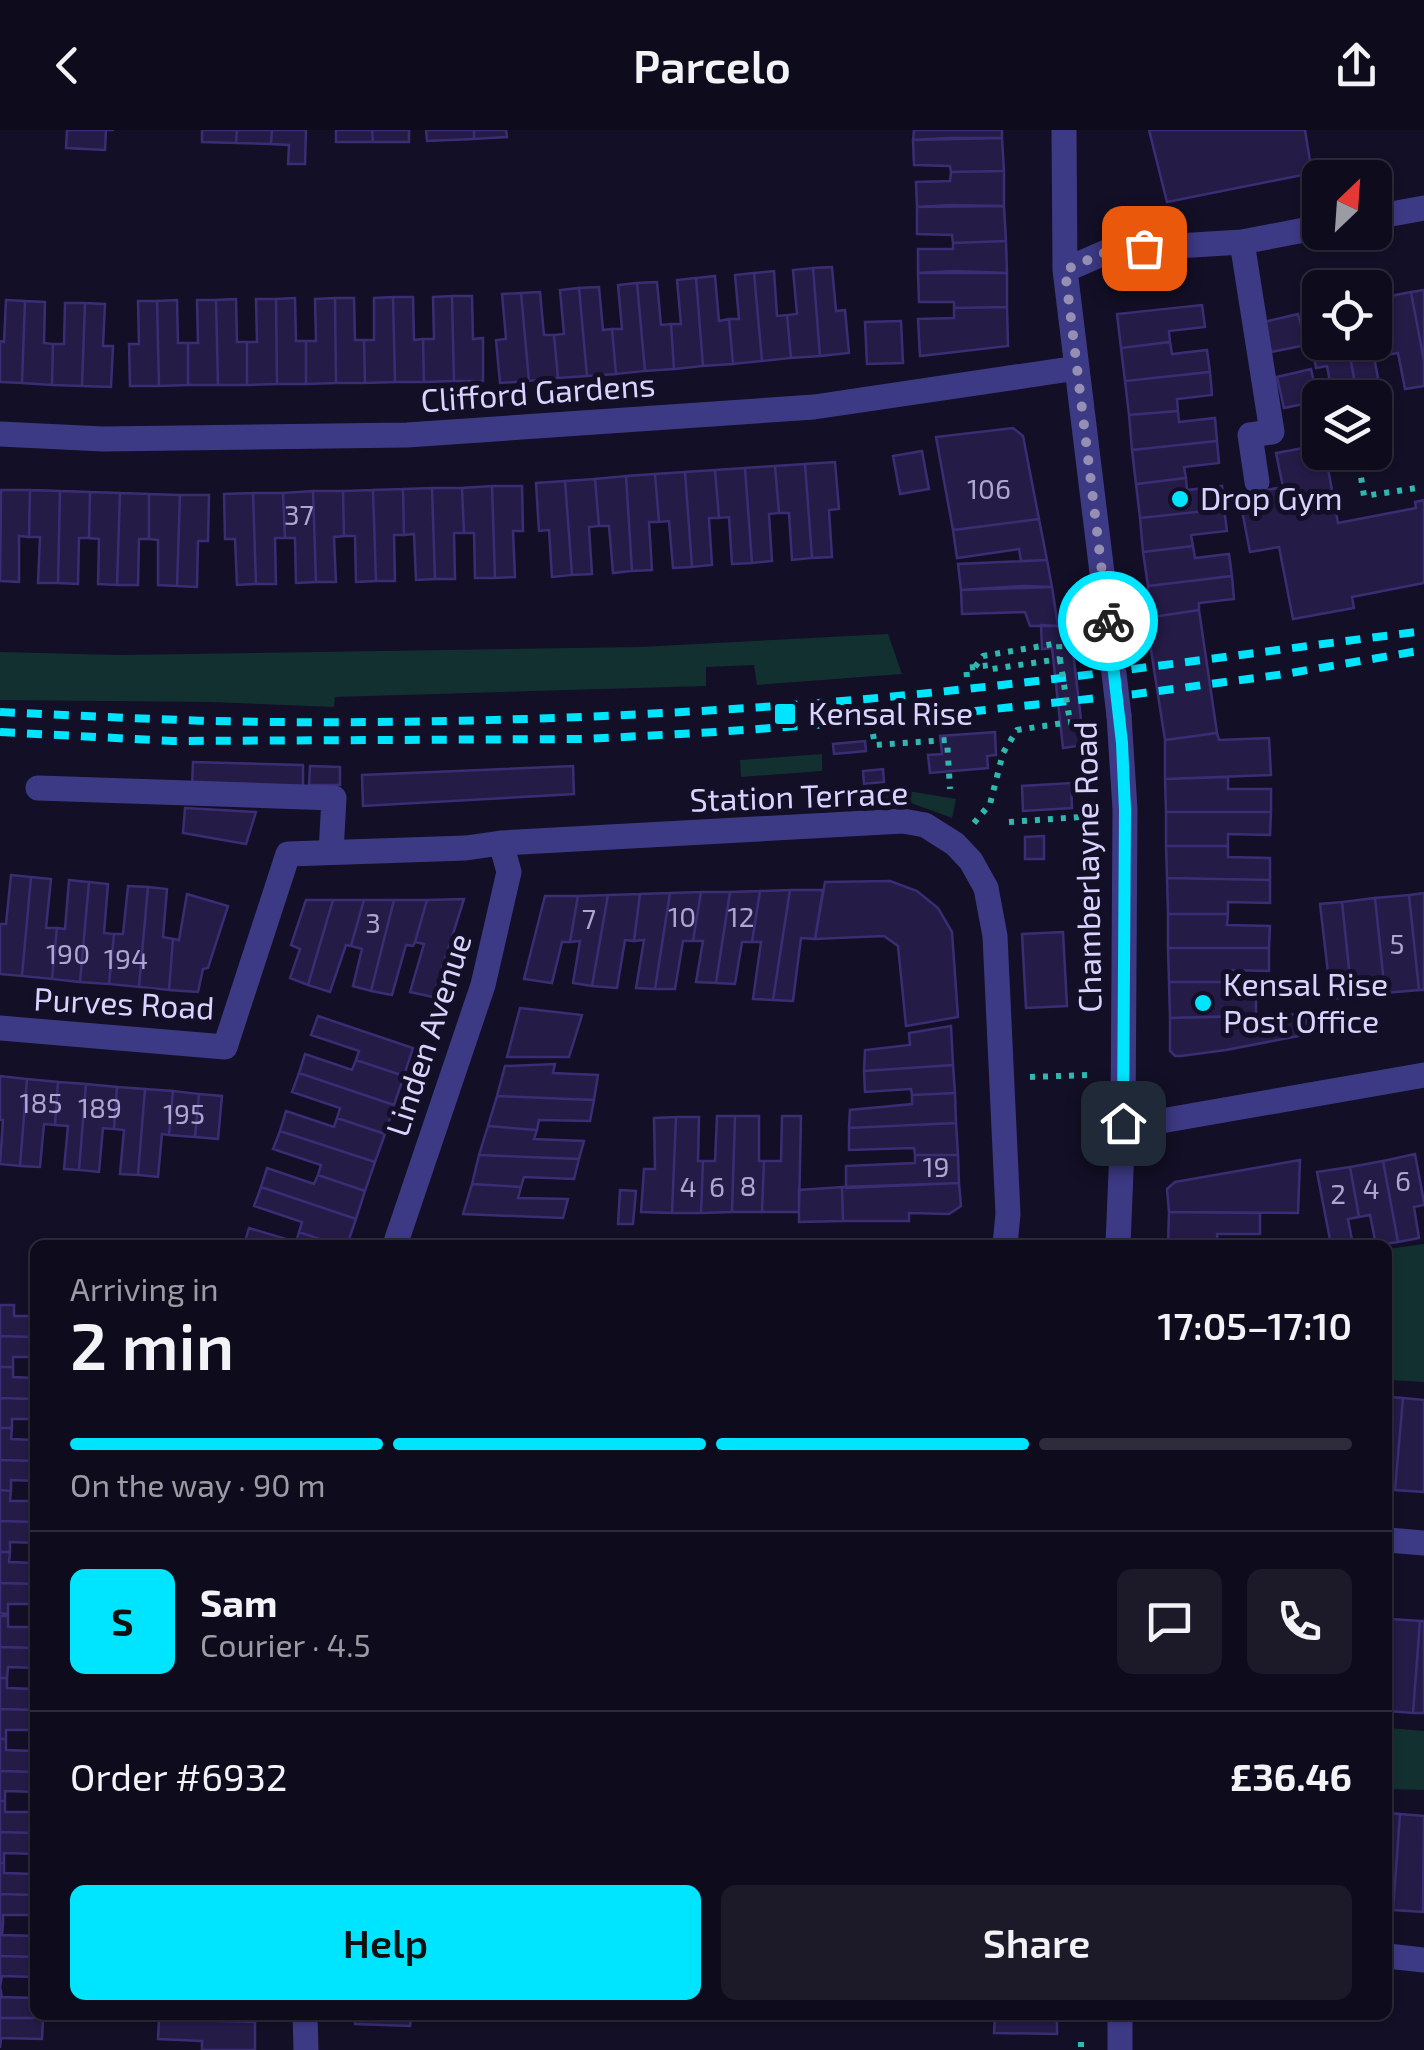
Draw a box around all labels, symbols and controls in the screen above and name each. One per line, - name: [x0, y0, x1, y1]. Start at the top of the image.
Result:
- icon: back: [40, 38, 95, 93]
- text: Parcelo: [633, 38, 791, 92]
- icon: share: [1329, 38, 1384, 93]
- north arrow: [1302, 160, 1392, 250]
- map controls: [1302, 160, 1392, 470]
- pin: [1102, 206, 1187, 291]
- icon: bag: [1117, 221, 1172, 276]
- button: locate: [1302, 270, 1392, 360]
- street label: Clifford Gardens: [419, 364, 656, 418]
- button: layers: [1302, 380, 1392, 470]
- house number: 106: [967, 471, 1011, 505]
- place label: Drop Gym: [1200, 478, 1343, 516]
- marker: Drop Gym: [1169, 488, 1191, 510]
- house number: 37: [284, 497, 314, 531]
- courier: [1058, 571, 1158, 671]
- icon: bike: [1081, 594, 1136, 649]
- place label: Kensal Rise: [808, 693, 973, 731]
- marker: Kensal Rise: [772, 701, 798, 727]
- street label: Chamberlayne Road: [1064, 721, 1108, 1013]
- street label: Station Terrace: [689, 772, 909, 818]
- house number: 10: [668, 899, 696, 933]
- house number: 12: [728, 899, 754, 933]
- house number: 7: [582, 901, 596, 935]
- house number: 3: [365, 905, 381, 939]
- house number: 5: [1389, 926, 1405, 960]
- street label: Linden Avenue: [376, 928, 478, 1140]
- house number: 190: [46, 936, 90, 970]
- house number: 194: [104, 941, 148, 975]
- place label: Kensal Rise Post Office: [1223, 964, 1388, 1039]
- street label: Purves Road: [33, 978, 215, 1026]
- marker: Kensal Rise Post Office: [1192, 992, 1214, 1014]
- pin: [1081, 1081, 1166, 1166]
- house number: 185: [19, 1085, 63, 1119]
- house number: 189: [78, 1090, 122, 1124]
- house number: 195: [163, 1096, 205, 1130]
- icon: home: [1096, 1096, 1151, 1151]
- house number: 19: [922, 1149, 950, 1183]
- house number: 6: [1395, 1163, 1411, 1197]
- house number: 8: [740, 1168, 757, 1202]
- house number: 4: [679, 1169, 697, 1203]
- house number: 6: [709, 1169, 725, 1203]
- house number: 4: [1362, 1171, 1380, 1205]
- house number: 2: [1330, 1176, 1346, 1210]
- text: Arriving in: [70, 1269, 219, 1307]
- text: 17:05–17:10: [1158, 1302, 1352, 1348]
- text: 2 min: [70, 1305, 234, 1383]
- text: On the way · 90 m: [70, 1465, 326, 1503]
- button: chat: [1117, 1569, 1222, 1674]
- button: phone: [1247, 1569, 1352, 1674]
- text: Sam: [200, 1579, 277, 1625]
- text: S: [111, 1598, 134, 1644]
- text: Courier · 4.5: [200, 1625, 371, 1663]
- text: Order #6932: [70, 1753, 287, 1799]
- text: £36.46: [1230, 1753, 1352, 1799]
- button: Help: [70, 1885, 701, 2000]
- button: Share: [721, 1885, 1352, 2000]

